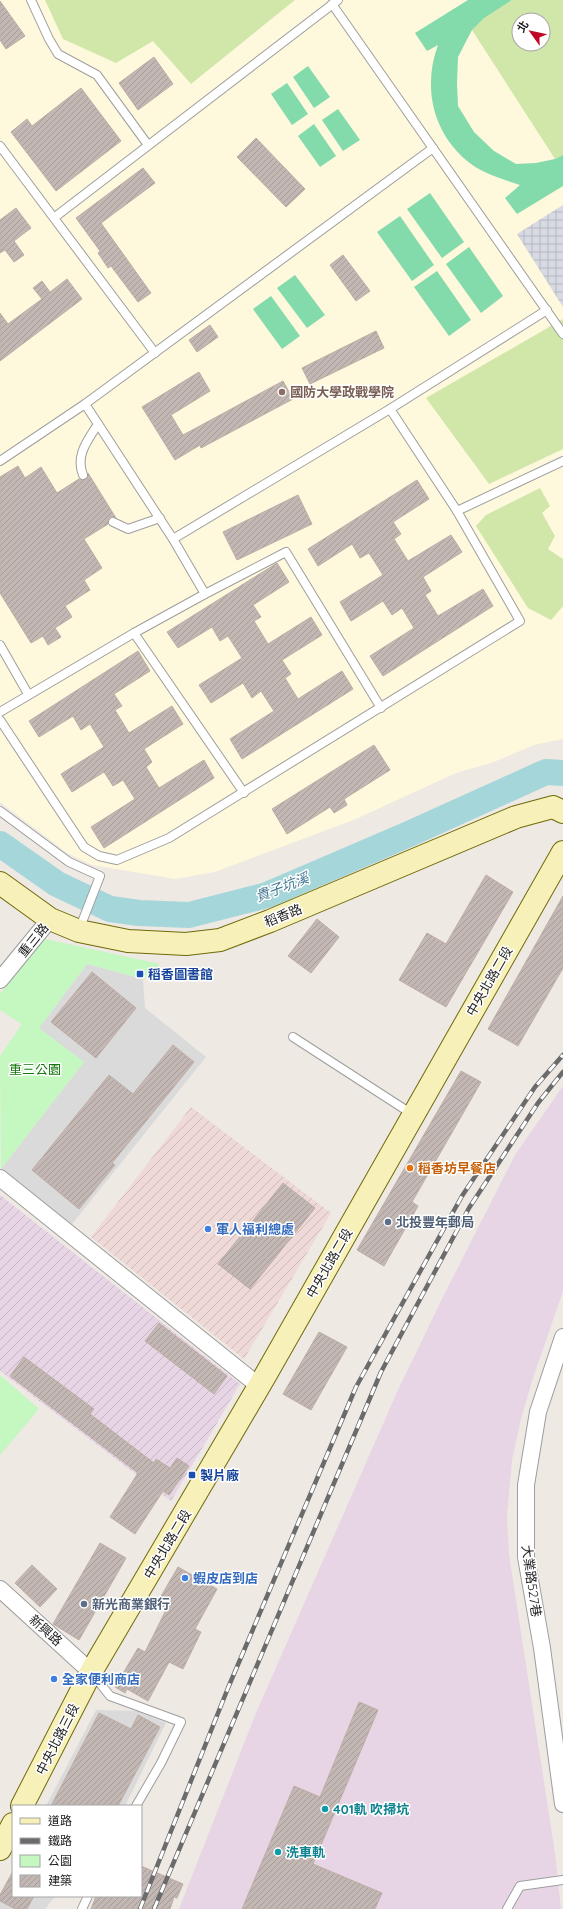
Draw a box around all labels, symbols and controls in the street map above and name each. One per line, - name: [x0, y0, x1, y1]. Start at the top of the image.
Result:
- north arrow: [511, 12, 551, 52]
- text: 北: [514, 18, 531, 35]
- place label: 國防大學政戰學院: [290, 384, 394, 400]
- marker: 國防大學政戰學院: [277, 387, 287, 397]
- water label: 貴子坑溪: [253, 868, 313, 905]
- street label: 稻香路: [262, 900, 304, 930]
- street label: 重三路: [15, 920, 51, 960]
- street label: 中央北路二段: [463, 943, 515, 1019]
- place label: 稻香圖書館: [148, 966, 213, 982]
- marker: 稻香圖書館: [135, 969, 145, 979]
- park label: 重三公園: [9, 1061, 61, 1077]
- place label: 稻香坊早餐店: [418, 1160, 496, 1176]
- marker: 稻香坊早餐店: [405, 1163, 415, 1173]
- place label: 北投豐年郵局: [396, 1214, 474, 1230]
- marker: 北投豐年郵局: [383, 1217, 393, 1227]
- place label: 軍人福利總處: [216, 1221, 294, 1237]
- marker: 軍人福利總處: [203, 1224, 213, 1234]
- street label: 中央北路二段: [303, 1225, 355, 1301]
- place label: 製片廠: [200, 1467, 239, 1483]
- marker: 製片廠: [187, 1470, 197, 1480]
- street label: 中央北路二段: [140, 1506, 194, 1582]
- street label: 大業路527巷: [519, 1544, 545, 1618]
- place label: 蝦皮店到店: [193, 1570, 258, 1586]
- marker: 蝦皮店到店: [180, 1573, 190, 1583]
- place label: 新光商業銀行: [92, 1596, 170, 1612]
- marker: 新光商業銀行: [79, 1599, 89, 1609]
- street label: 新興路: [26, 1611, 66, 1649]
- place label: 全家便利商店: [62, 1671, 140, 1687]
- marker: 全家便利商店: [49, 1674, 59, 1684]
- street label: 中央北路三段: [32, 1701, 82, 1777]
- place label: 401軌 吹掃坑: [333, 1801, 409, 1817]
- marker: 401軌 吹掃坑: [320, 1804, 330, 1814]
- legend: [12, 1805, 142, 1897]
- text: 道路: [48, 1813, 72, 1828]
- text: 鐵路: [48, 1833, 72, 1848]
- place label: 洗車軌: [286, 1844, 325, 1860]
- marker: 洗車軌: [273, 1847, 283, 1857]
- text: 公園: [48, 1853, 72, 1868]
- text: 建築: [48, 1873, 72, 1888]

